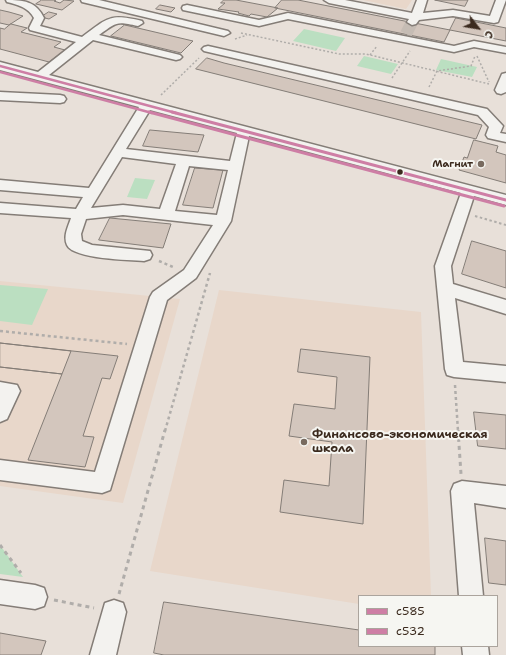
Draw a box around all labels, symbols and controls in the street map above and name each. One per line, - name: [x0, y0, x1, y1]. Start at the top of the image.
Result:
- north arrow: [458, 8, 498, 48]
- text: С: [481, 28, 497, 41]
- place label: Магнит: [432, 158, 473, 170]
- marker: Магнит: [476, 159, 486, 169]
- unlabelled marker: [395, 167, 405, 177]
- place label: Финансово-экономическая школа: [312, 428, 488, 456]
- marker: Финансово-экономическая школа: [299, 437, 309, 447]
- legend: [358, 595, 498, 647]
- text: с585: [396, 603, 425, 619]
- text: с532: [396, 623, 425, 639]

